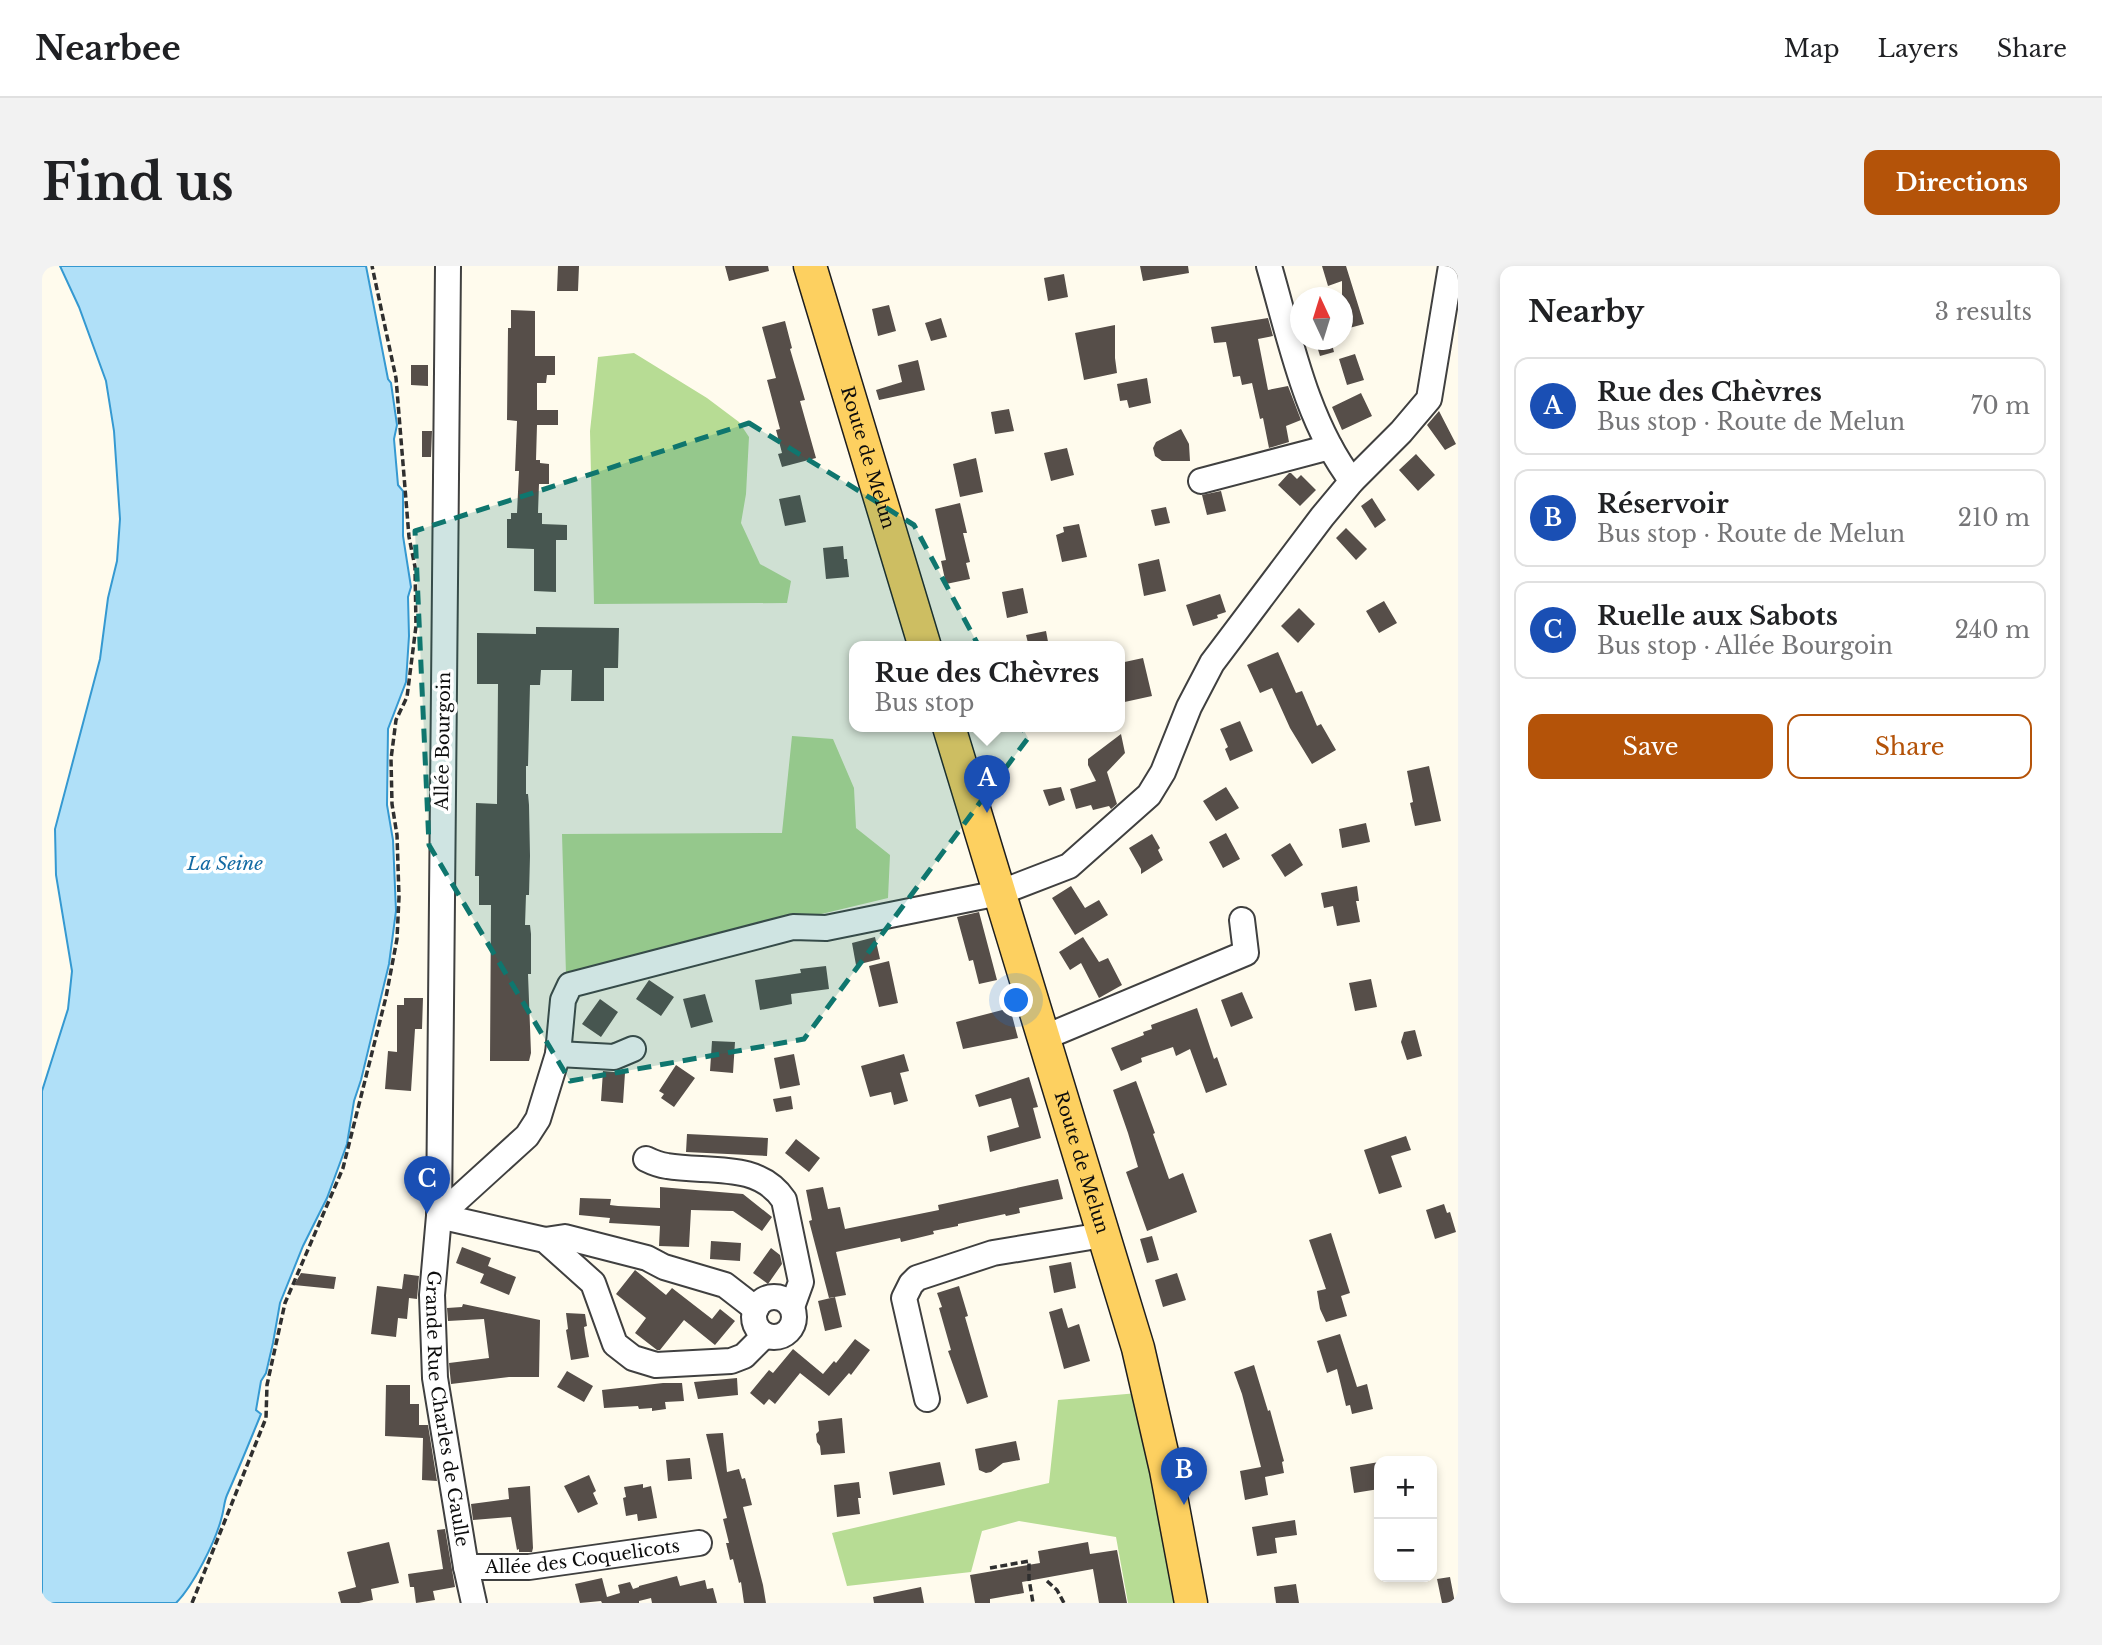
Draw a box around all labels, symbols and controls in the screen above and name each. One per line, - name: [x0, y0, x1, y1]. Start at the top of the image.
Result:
- text: Nearbee: [35, 28, 181, 69]
- text: Map: [1784, 34, 1840, 63]
- text: Layers: [1878, 34, 1959, 63]
- text: Share: [1997, 34, 2067, 63]
- button: Directions: [1864, 150, 2060, 215]
- text: Find us: [42, 152, 234, 213]
- north arrow: [1290, 287, 1353, 350]
- text: Nearby: [1528, 293, 1644, 330]
- text: 3 results: [1935, 298, 2032, 326]
- text: Rue des Chèvres: [1597, 376, 1822, 408]
- street label: Route de Melun: [836, 384, 900, 531]
- text: A: [1544, 392, 1562, 420]
- text: 70 m: [1971, 392, 2030, 420]
- text: Bus stop · Route de Melun: [1597, 408, 1905, 436]
- text: Réservoir: [1597, 488, 1729, 520]
- text: B: [1544, 504, 1562, 532]
- text: 210 m: [1958, 504, 2030, 532]
- text: Bus stop · Route de Melun: [1597, 520, 1905, 548]
- text: Ruelle aux Sabots: [1597, 600, 1838, 632]
- text: C: [1544, 616, 1562, 644]
- text: 240 m: [1955, 616, 2030, 644]
- text: Bus stop · Allée Bourgoin: [1597, 632, 1893, 660]
- popup: [849, 641, 1125, 732]
- text: Rue des Chèvres: [875, 657, 1099, 689]
- street label: Allée Bourgoin: [431, 672, 455, 811]
- text: Bus stop: [875, 689, 974, 717]
- button: Save: [1528, 714, 1773, 779]
- button: Share: [1787, 714, 2032, 779]
- pin: A: [964, 755, 1010, 813]
- water label: La Seine: [186, 852, 263, 875]
- your location: [999, 983, 1033, 1017]
- street label: Route de Melun: [1049, 1088, 1113, 1236]
- pin: C: [404, 1156, 450, 1214]
- street label: Grande Rue Charles de Gaulle: [421, 1270, 474, 1548]
- pin: B: [1161, 1447, 1207, 1505]
- map controls: [1374, 1456, 1437, 1582]
- button: +: [1374, 1456, 1437, 1519]
- button: −: [1374, 1519, 1437, 1582]
- street label: Allée des Coquelicots: [484, 1535, 681, 1578]

